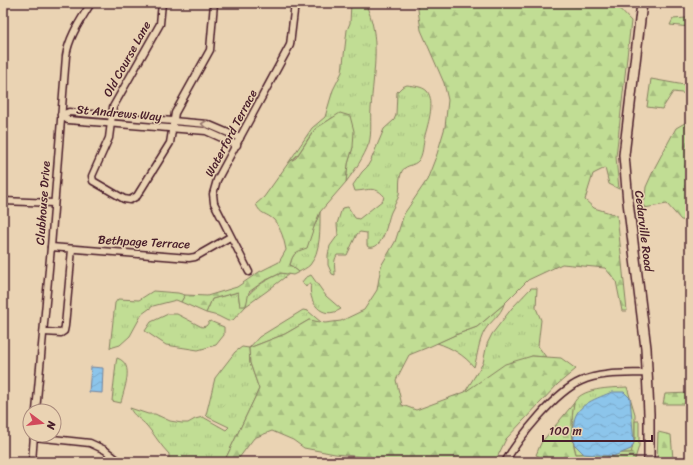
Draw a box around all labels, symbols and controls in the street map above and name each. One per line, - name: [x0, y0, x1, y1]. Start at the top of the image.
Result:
- street label: Old Course Lane: [97, 17, 157, 101]
- street label: Waterford Terrace: [199, 85, 263, 181]
- street label: St Andrews Way: [75, 98, 163, 128]
- one-way arrow: [201, 120, 207, 129]
- street label: Clubhouse Drive: [29, 160, 57, 246]
- street label: Cedarville Road: [628, 189, 660, 274]
- street label: Bethpage Terrace: [97, 229, 191, 255]
- north arrow: [22, 403, 62, 443]
- scale bar: [543, 417, 652, 443]
- text: N: [41, 418, 62, 432]
- text: 100 m: [549, 420, 582, 442]

